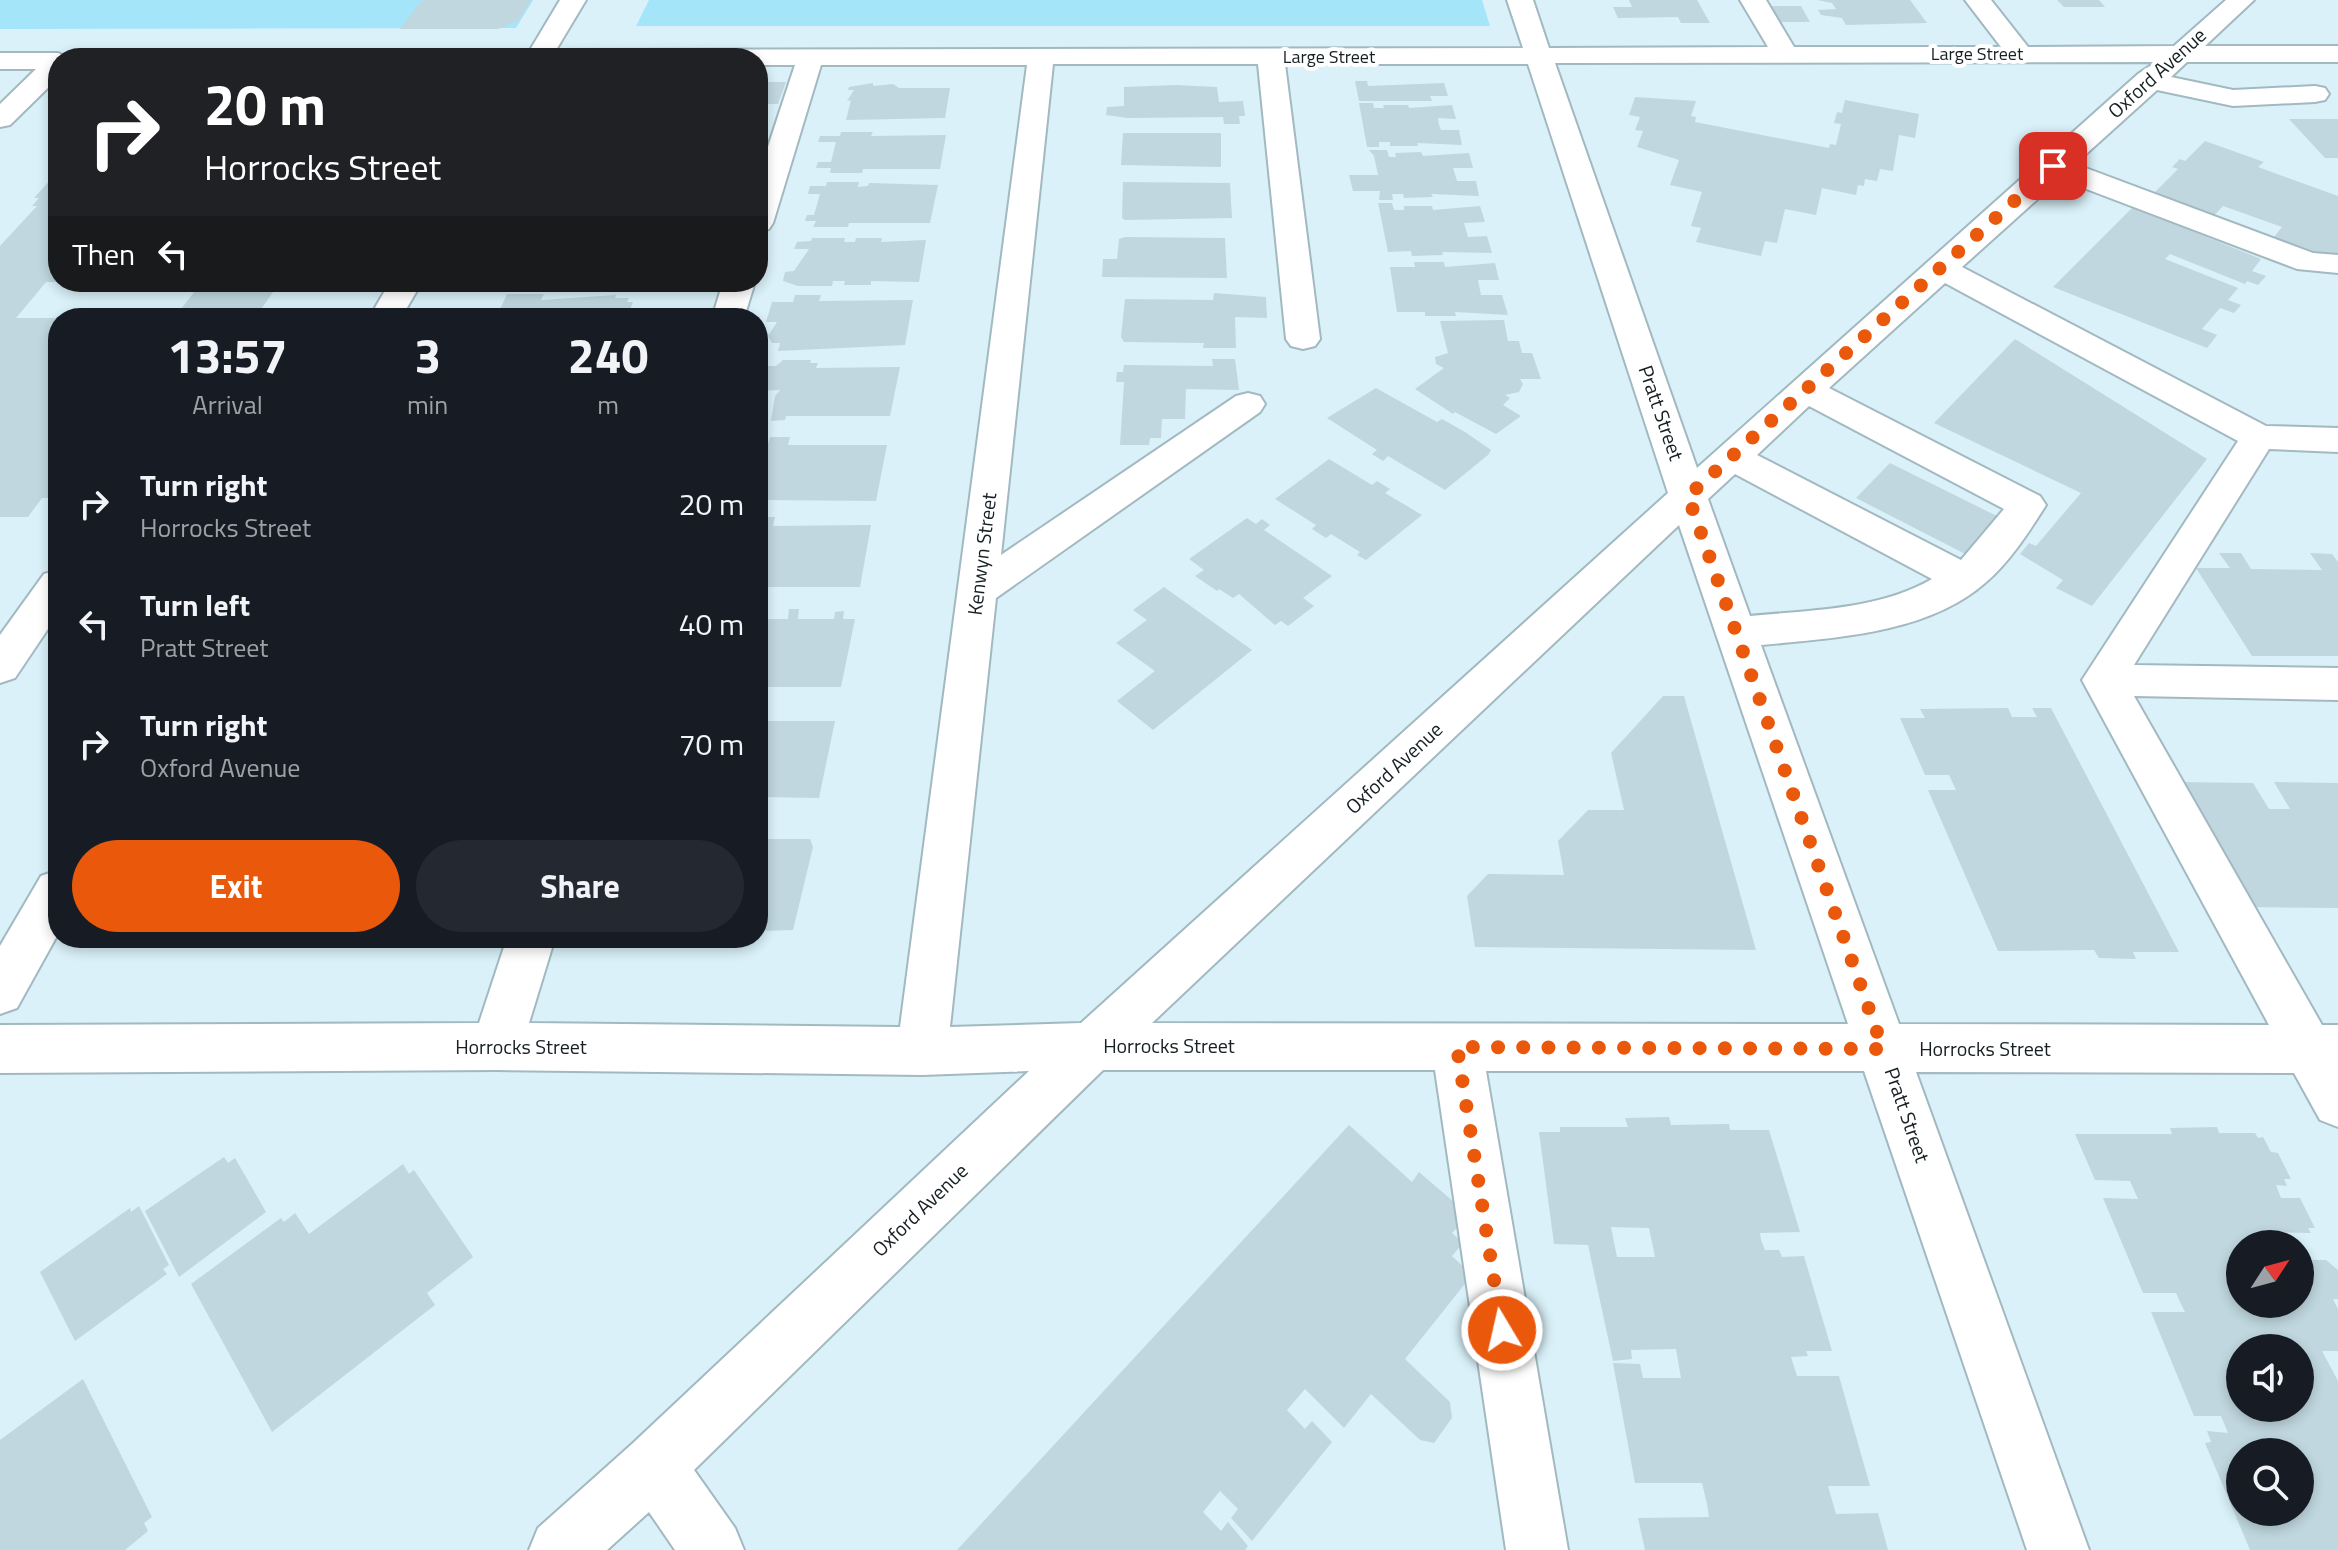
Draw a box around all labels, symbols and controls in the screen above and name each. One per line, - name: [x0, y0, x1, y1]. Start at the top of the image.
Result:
- street label: Oxford Avenue: [2100, 20, 2213, 125]
- street label: Large Street: [1931, 40, 2024, 67]
- street label: Large Street: [1283, 43, 1376, 70]
- text: 20 m: [204, 62, 326, 147]
- icon: right: [72, 80, 176, 184]
- pin: [2019, 132, 2087, 200]
- text: Horrocks Street: [204, 139, 441, 194]
- icon: arrive: [2031, 144, 2075, 188]
- text: Then: [72, 231, 135, 277]
- icon: left: [151, 232, 195, 276]
- text: 13:57: [168, 319, 287, 392]
- text: 3: [414, 319, 441, 392]
- text: 240: [568, 319, 648, 392]
- street label: Pratt Street: [1631, 361, 1692, 465]
- text: Arrival: [192, 385, 263, 424]
- text: min: [407, 385, 448, 424]
- text: m: [597, 385, 619, 424]
- text: Turn right: [140, 462, 268, 508]
- text: 20 m: [679, 481, 744, 527]
- icon: right: [72, 482, 116, 526]
- street label: Kenwyn Street: [959, 491, 1004, 617]
- text: Horrocks Street: [140, 508, 311, 547]
- text: Turn left: [140, 582, 250, 628]
- text: 40 m: [679, 601, 744, 647]
- icon: left: [72, 602, 116, 646]
- text: Pratt Street: [140, 628, 268, 667]
- text: Turn right: [140, 702, 268, 748]
- street label: Oxford Avenue: [1338, 714, 1449, 821]
- text: 70 m: [679, 721, 744, 767]
- icon: right: [72, 722, 116, 766]
- text: Oxford Avenue: [140, 748, 300, 787]
- button: Exit: [72, 840, 400, 932]
- button: Share: [416, 840, 744, 932]
- street label: Horrocks Street: [1103, 1030, 1235, 1061]
- street label: Horrocks Street: [455, 1031, 587, 1062]
- street label: Horrocks Street: [1919, 1033, 2051, 1064]
- street label: Pratt Street: [1877, 1063, 1938, 1167]
- street label: Oxford Avenue: [864, 1156, 975, 1264]
- north arrow: [2226, 1230, 2314, 1318]
- map controls: [2226, 1230, 2314, 1526]
- position arrow: [1460, 1288, 1544, 1372]
- button: sound: [2226, 1334, 2314, 1422]
- button: search: [2226, 1438, 2314, 1526]

